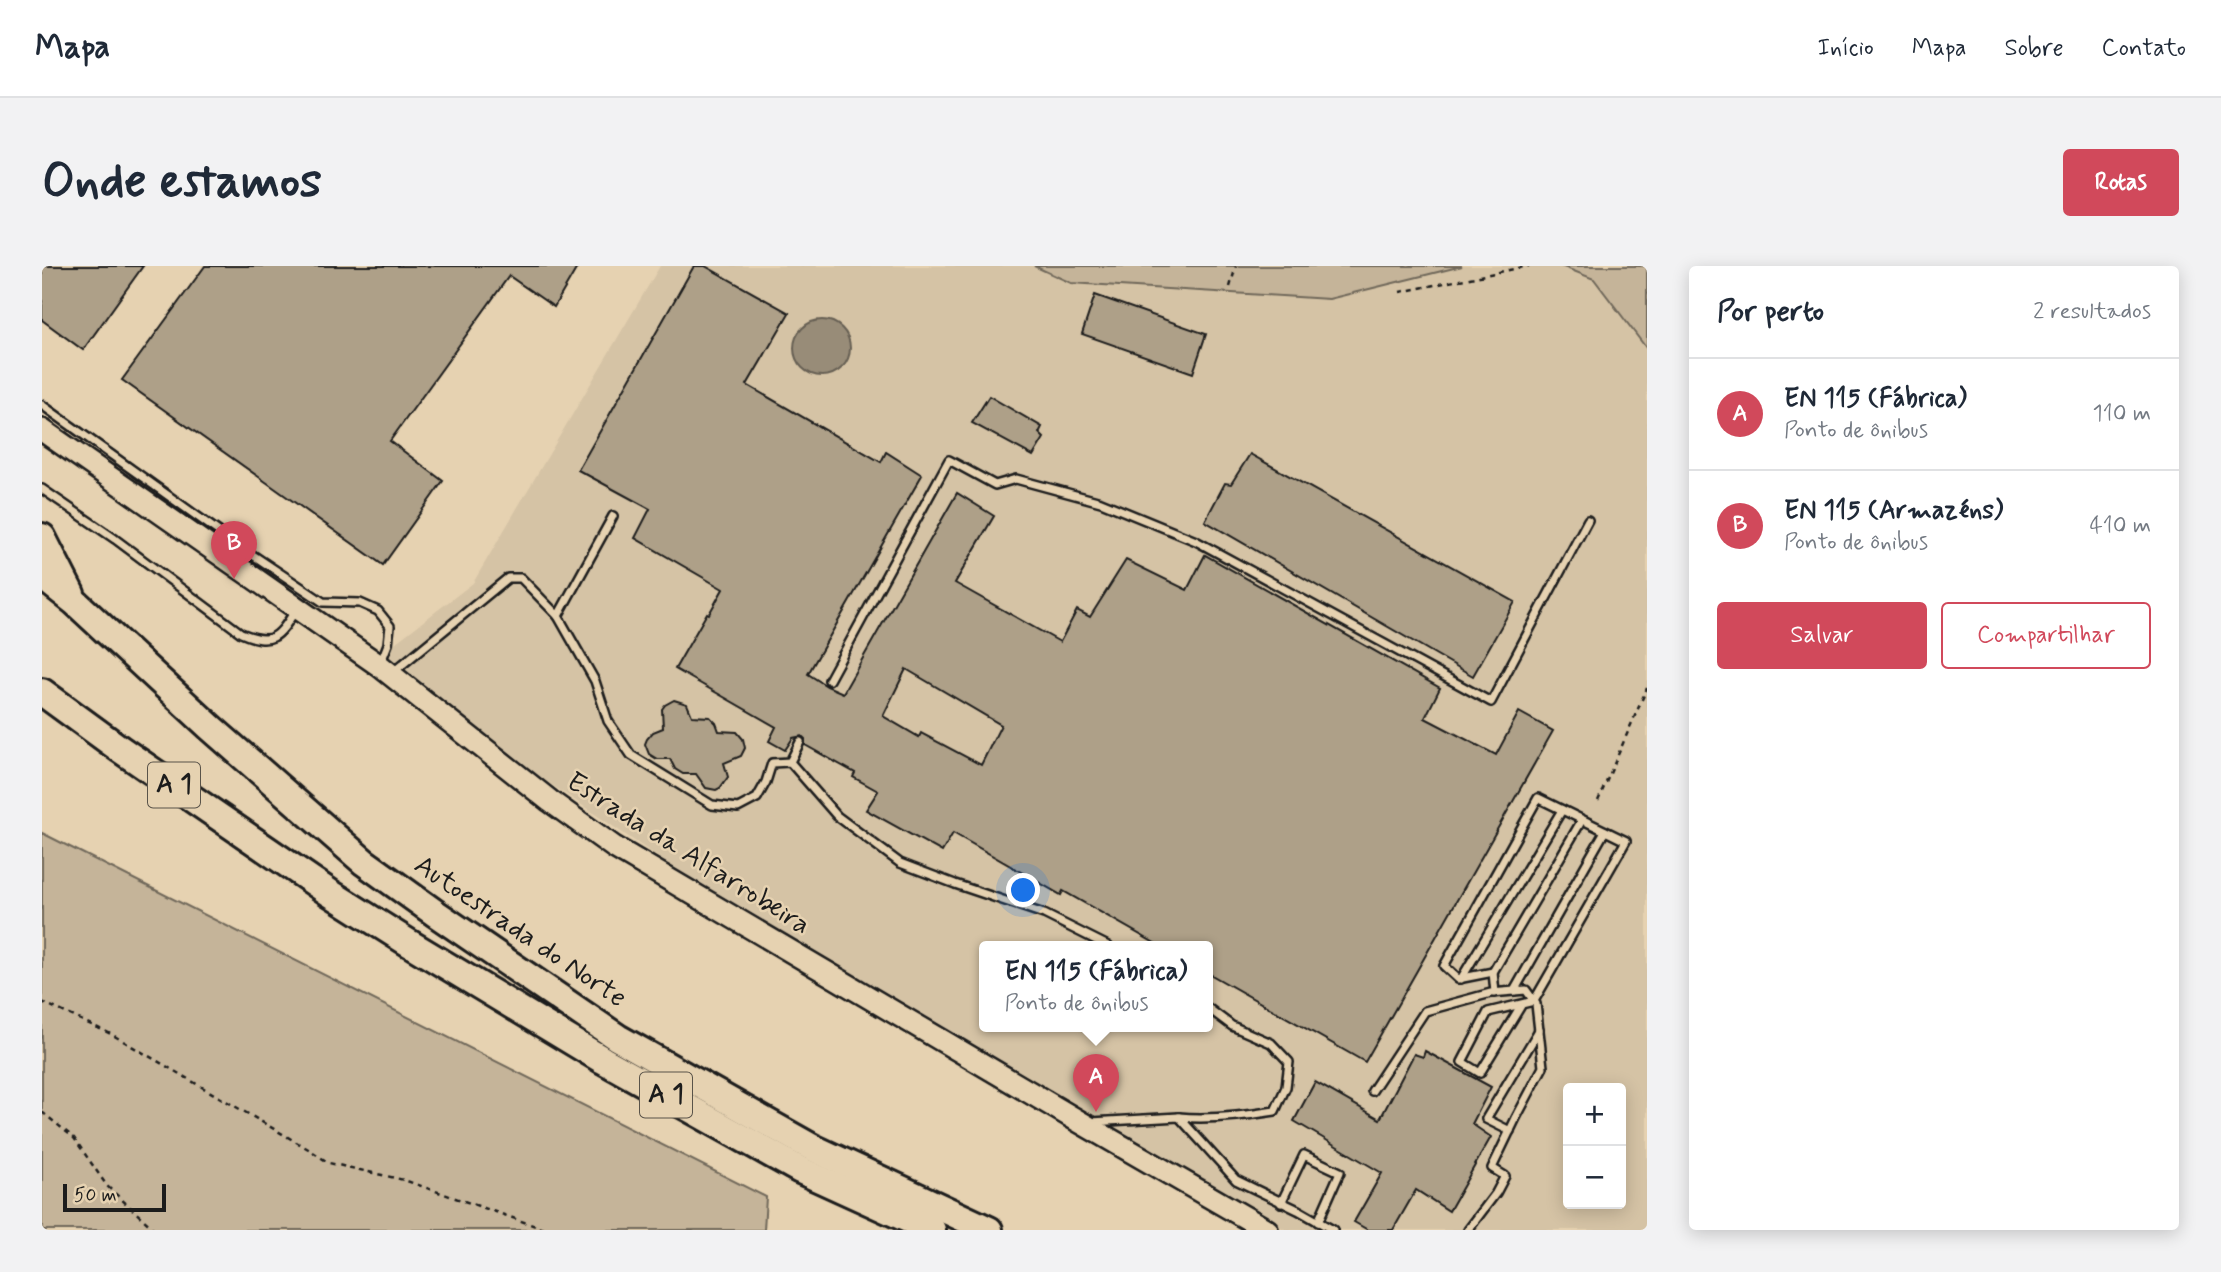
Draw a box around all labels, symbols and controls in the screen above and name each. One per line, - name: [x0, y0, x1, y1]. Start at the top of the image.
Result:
- text: Mapa: [35, 26, 110, 70]
- text: Início: [1817, 33, 1874, 64]
- text: Mapa: [1912, 33, 1966, 64]
- text: Sobre: [2004, 33, 2064, 64]
- text: Contato: [2102, 33, 2186, 64]
- button: Rotas: [2063, 149, 2179, 216]
- text: Onde estamos: [42, 150, 322, 215]
- text: Por perto: [1717, 292, 1824, 331]
- text: 2 resultados: [2033, 297, 2151, 327]
- text: EN 115 (Fábrica): [1784, 382, 1967, 416]
- text: A: [1732, 399, 1748, 429]
- text: 110 m: [2092, 399, 2151, 429]
- text: Ponto de ônibus: [1784, 416, 1928, 446]
- text: EN 115 (Armazéns): [1784, 494, 2003, 528]
- text: B: [1733, 511, 1747, 541]
- text: 410 m: [2089, 511, 2151, 541]
- pin: B: [211, 521, 257, 579]
- text: Ponto de ônibus: [1784, 528, 1928, 558]
- button: Salvar: [1717, 602, 1927, 669]
- button: Compartilhar: [1941, 602, 2151, 669]
- road number: A 1: [148, 762, 200, 807]
- street label: Estrada da Alfarrobeira: [559, 764, 817, 944]
- street label: Autoestrada do Norte: [407, 847, 633, 1017]
- your location: [1006, 873, 1040, 907]
- popup: [979, 941, 1213, 1032]
- text: EN 115 (Fábrica): [1005, 955, 1187, 989]
- text: Ponto de ônibus: [1005, 989, 1149, 1019]
- pin: A: [1073, 1054, 1119, 1112]
- road number: A 1: [640, 1072, 692, 1118]
- map controls: [1563, 1083, 1626, 1209]
- button: +: [1563, 1083, 1626, 1146]
- button: −: [1563, 1146, 1626, 1209]
- scale bar: [63, 1181, 166, 1213]
- text: 50 m: [74, 1183, 117, 1208]

